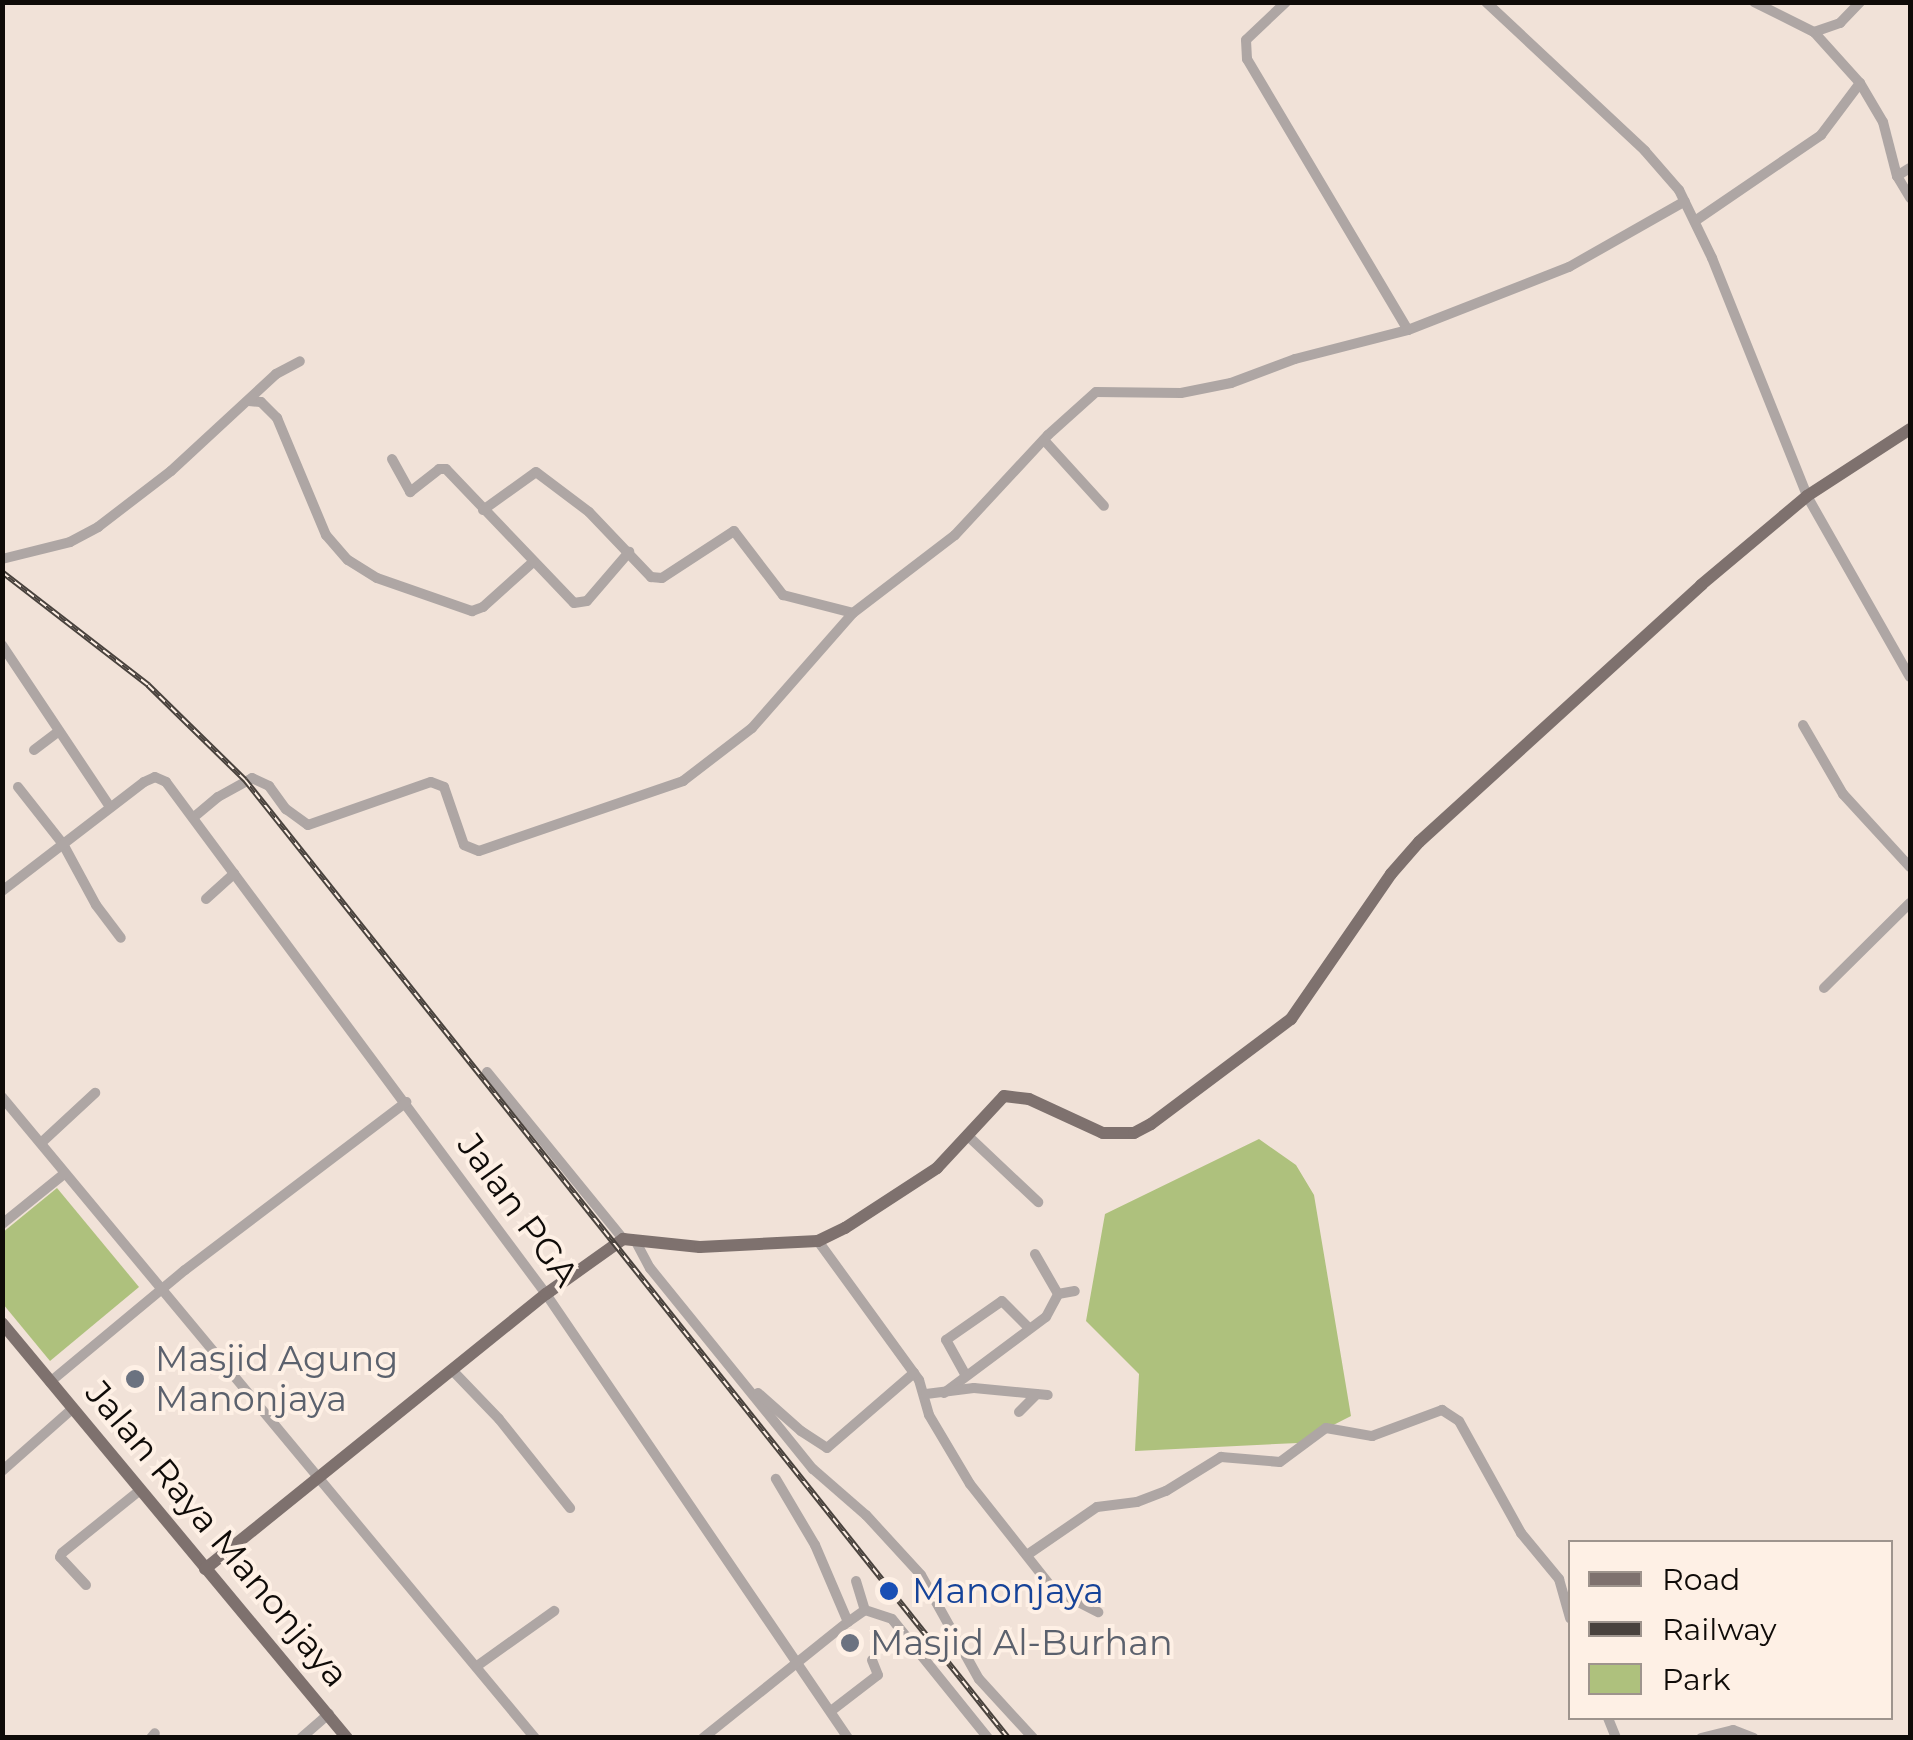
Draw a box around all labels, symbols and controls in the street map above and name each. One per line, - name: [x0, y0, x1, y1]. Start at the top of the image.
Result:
- street label: Jalan PGA: [449, 1126, 587, 1294]
- place label: Masjid Agung Manonjaya: [155, 1338, 398, 1420]
- marker: Masjid Agung Manonjaya: [124, 1368, 146, 1390]
- street label: Jalan Raya Manonjaya: [77, 1373, 357, 1695]
- legend: [1568, 1540, 1893, 1720]
- text: Road: [1662, 1561, 1740, 1598]
- place label: Manonjaya: [912, 1570, 1104, 1612]
- marker: Manonjaya: [876, 1578, 902, 1604]
- text: Railway: [1662, 1611, 1777, 1648]
- place label: Masjid Al-Burhan: [870, 1622, 1173, 1664]
- marker: Masjid Al-Burhan: [839, 1632, 861, 1654]
- text: Park: [1662, 1661, 1731, 1698]

